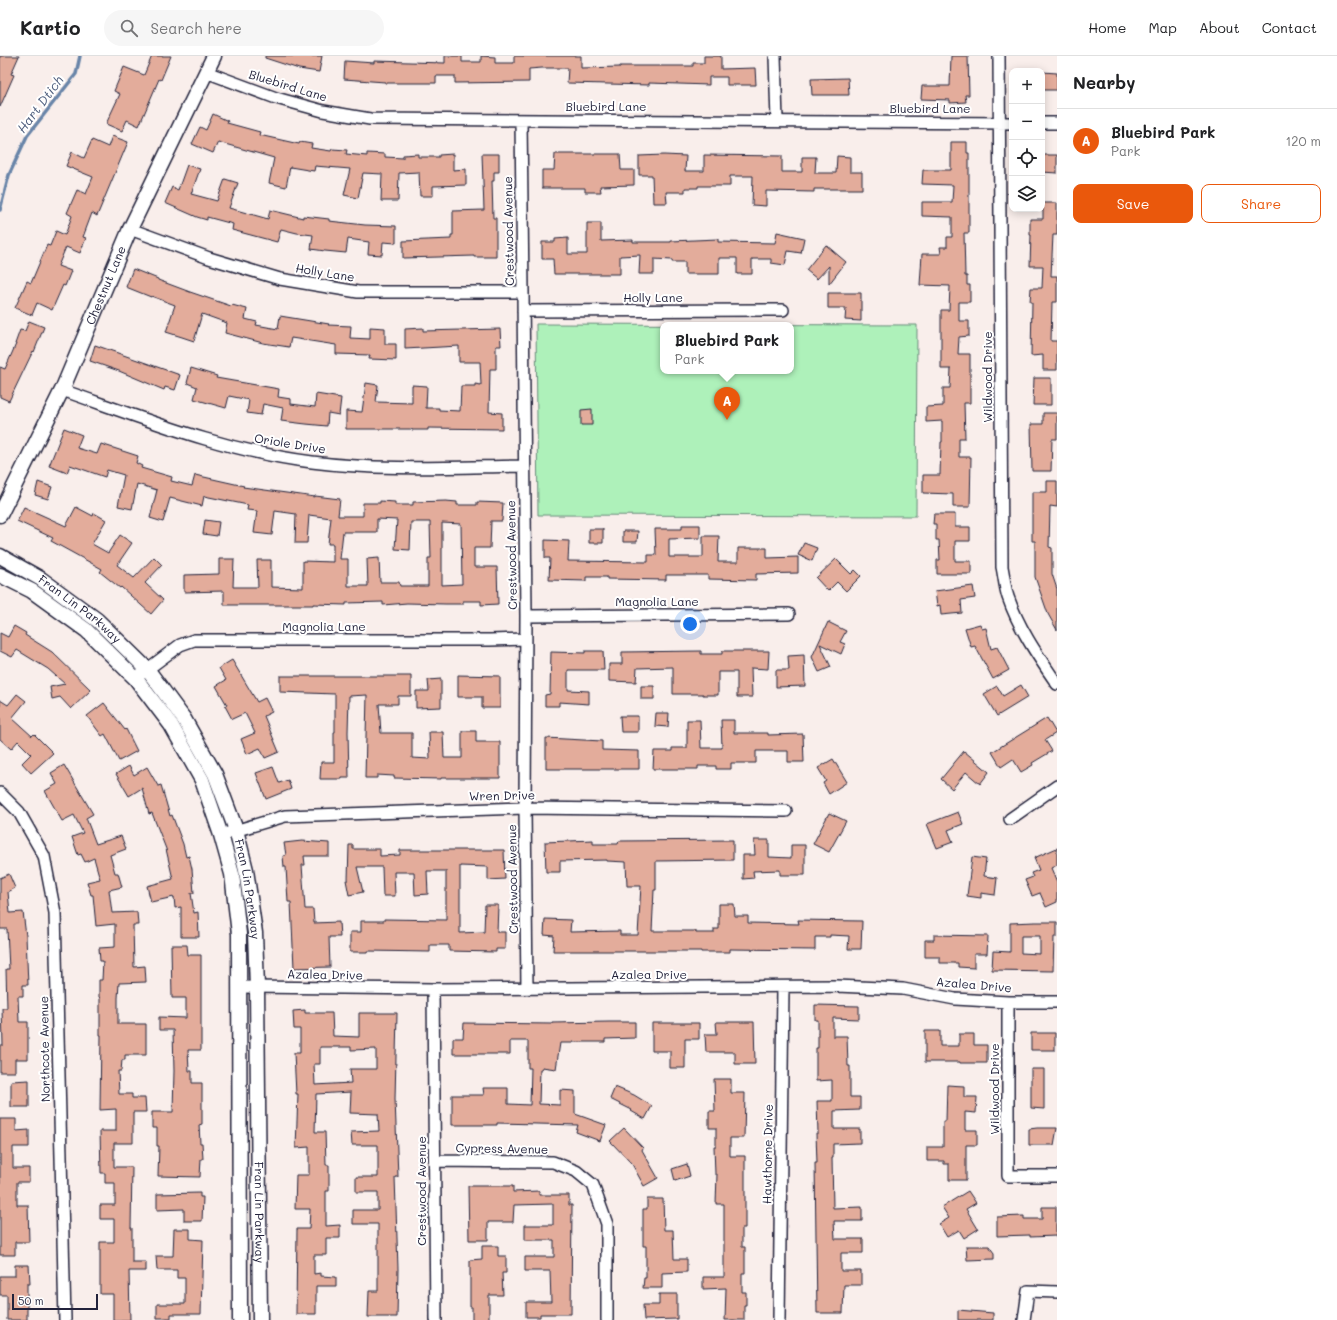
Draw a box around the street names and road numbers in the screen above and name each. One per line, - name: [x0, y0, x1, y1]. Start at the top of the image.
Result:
- street label: Bluebird Lane: [247, 66, 329, 105]
- street label: Bluebird Lane: [565, 98, 647, 114]
- street label: Bluebird Lane: [889, 100, 971, 116]
- street label: Crestwood Avenue: [499, 176, 517, 286]
- street label: Chestnut Lane: [81, 243, 129, 327]
- street label: Holly Lane: [294, 259, 356, 285]
- street label: Holly Lane: [623, 289, 683, 305]
- street label: Wildwood Drive: [979, 331, 995, 423]
- street label: Oriole Drive: [253, 429, 327, 457]
- street label: Crestwood Avenue: [502, 500, 520, 610]
- street label: Fran Lin Parkway: [35, 571, 125, 646]
- street label: Magnolia Lane: [615, 593, 699, 609]
- street label: Magnolia Lane: [282, 618, 366, 634]
- street label: Wren Drive: [469, 786, 535, 804]
- street label: Crestwood Avenue: [503, 824, 521, 934]
- street label: Fran Lin Parkway: [232, 837, 264, 940]
- street label: Azalea Drive: [287, 965, 363, 983]
- street label: Azalea Drive: [611, 966, 687, 982]
- street label: Azalea Drive: [936, 973, 1013, 995]
- street label: Northcote Avenue: [35, 996, 53, 1102]
- street label: Wildwood Drive: [986, 1043, 1002, 1135]
- street label: Hawthorne Drive: [758, 1104, 776, 1204]
- street label: Crestwood Avenue: [413, 1136, 429, 1246]
- street label: Cypress Avenue: [456, 1139, 549, 1157]
- street label: Fran Lin Parkway: [252, 1162, 268, 1263]

